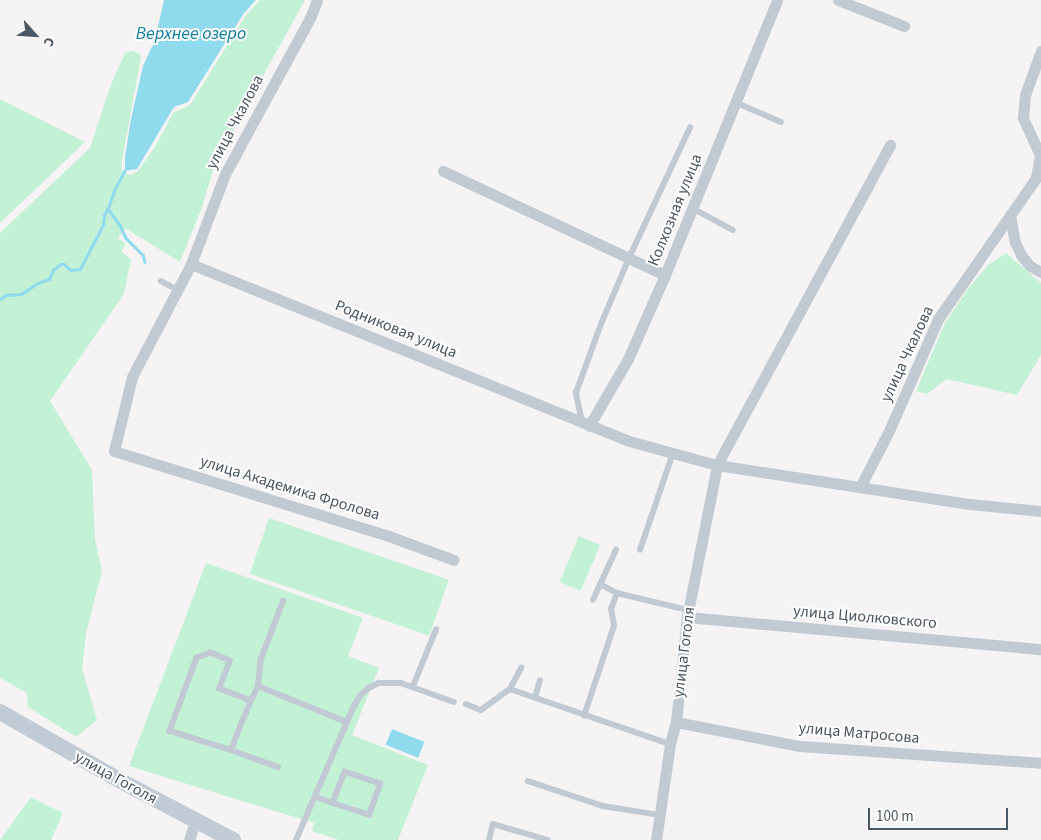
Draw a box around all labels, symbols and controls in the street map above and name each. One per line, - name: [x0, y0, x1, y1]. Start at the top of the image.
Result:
- north arrow: [10, 10, 60, 60]
- water label: Верхнее озеро: [136, 23, 246, 45]
- text: С: [38, 34, 59, 50]
- street label: улица Чкалова: [202, 72, 268, 172]
- street label: Колхозная улица: [644, 151, 706, 269]
- street label: Родниковая улица: [332, 296, 460, 362]
- street label: улица Чкалова: [876, 303, 938, 405]
- street label: улица Академика Фролова: [198, 451, 382, 525]
- street label: улица Циолковского: [792, 601, 938, 633]
- street label: улица Гоголя: [669, 605, 699, 699]
- street label: улица Матросова: [798, 718, 920, 748]
- street label: улица Гоголя: [71, 747, 161, 809]
- scale bar: [871, 798, 1011, 830]
- text: 100 m: [876, 806, 914, 827]

